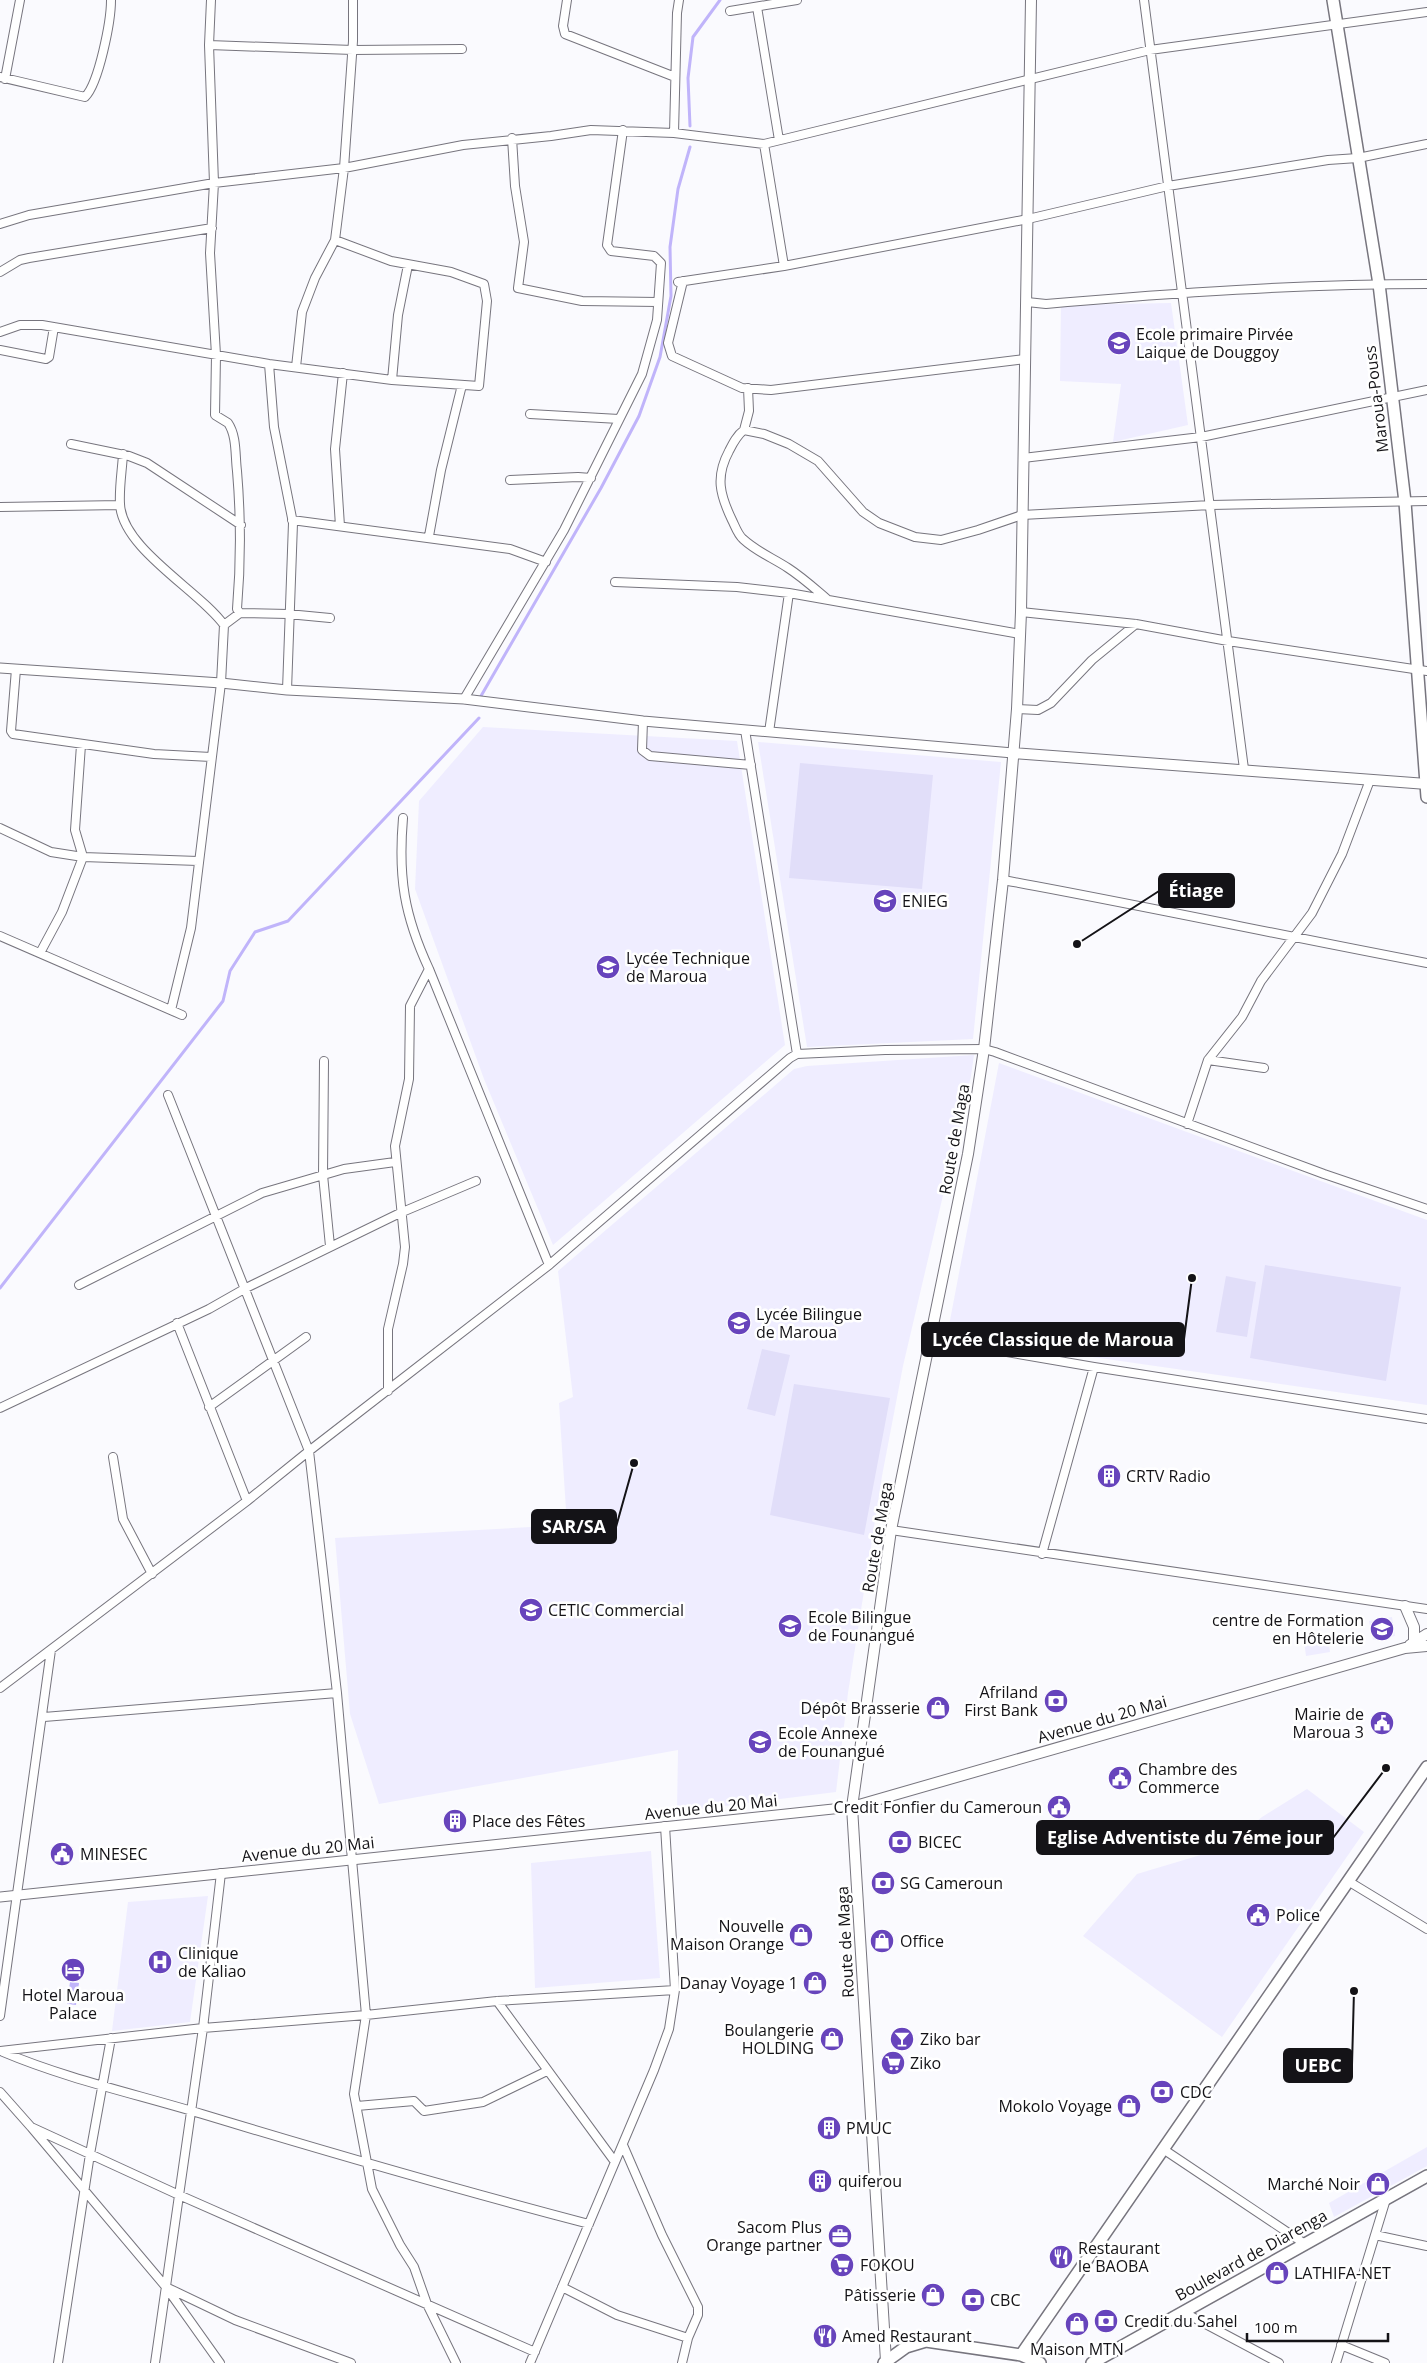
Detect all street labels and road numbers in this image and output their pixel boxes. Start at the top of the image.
street label: Maroua-Pouss [1359,344,1393,454]
street label: Route de Maga [933,1082,975,1196]
street label: Route de Maga [856,1480,898,1594]
street label: Avenue du 20 Mai [1035,1690,1169,1748]
street label: Avenue du 20 Mai [644,1789,778,1825]
street label: Avenue du 20 Mai [241,1831,375,1867]
street label: Route de Maga [831,1886,859,1998]
street label: Boulevard de Diarenga [1171,2204,1331,2306]

